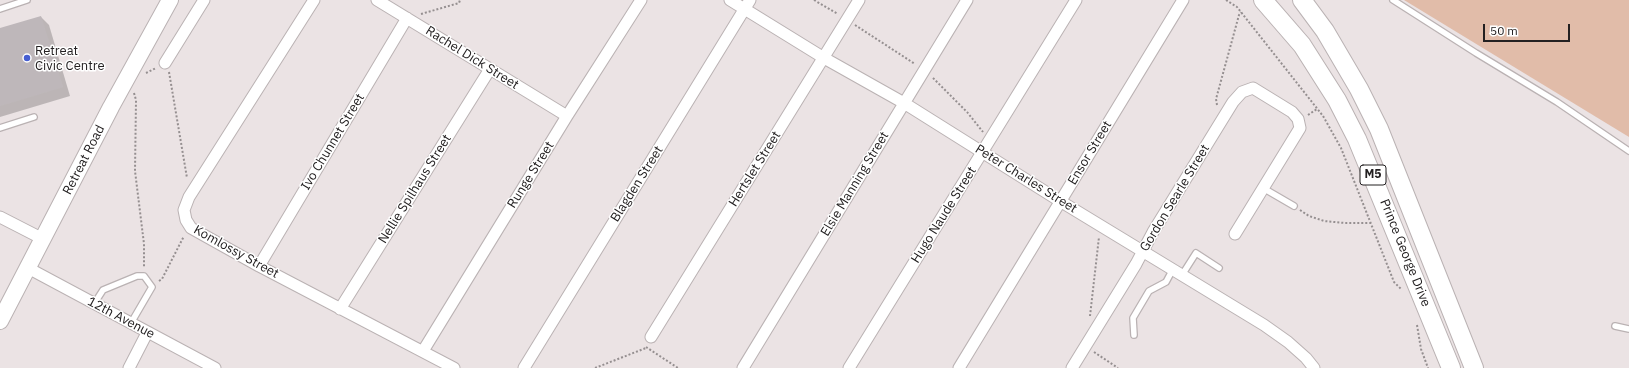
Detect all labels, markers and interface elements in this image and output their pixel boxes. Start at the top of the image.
scale bar [1485,16,1572,42]
street label: Rachel Dick Street [423,23,521,93]
text: 50 m [1490,23,1518,38]
place label: Retreat Civic Centre [35,43,105,74]
marker: Retreat Civic Centre [22,53,32,63]
street label: Ivo Chunnet Street [298,91,368,193]
street label: Ensor Street [1065,118,1115,188]
street label: Retreat Road [60,123,108,197]
street label: Hertslet Street [726,128,784,210]
street label: Elsie Manning Street [818,129,892,239]
street label: Nellie Spilhaus Street [375,132,455,246]
street label: Runge Street [504,139,558,211]
street label: Peter Charles Street [972,141,1080,217]
street label: Gordon Searle Street [1137,142,1213,254]
street label: Blagden Street [607,143,667,225]
street label: Hugo Naude Street [908,164,980,266]
road number: M5 [1360,165,1386,185]
street label: Prince George Drive [1376,197,1434,309]
street label: Komlossy Street [191,222,281,282]
street label: 12th Avenue [85,294,157,342]

